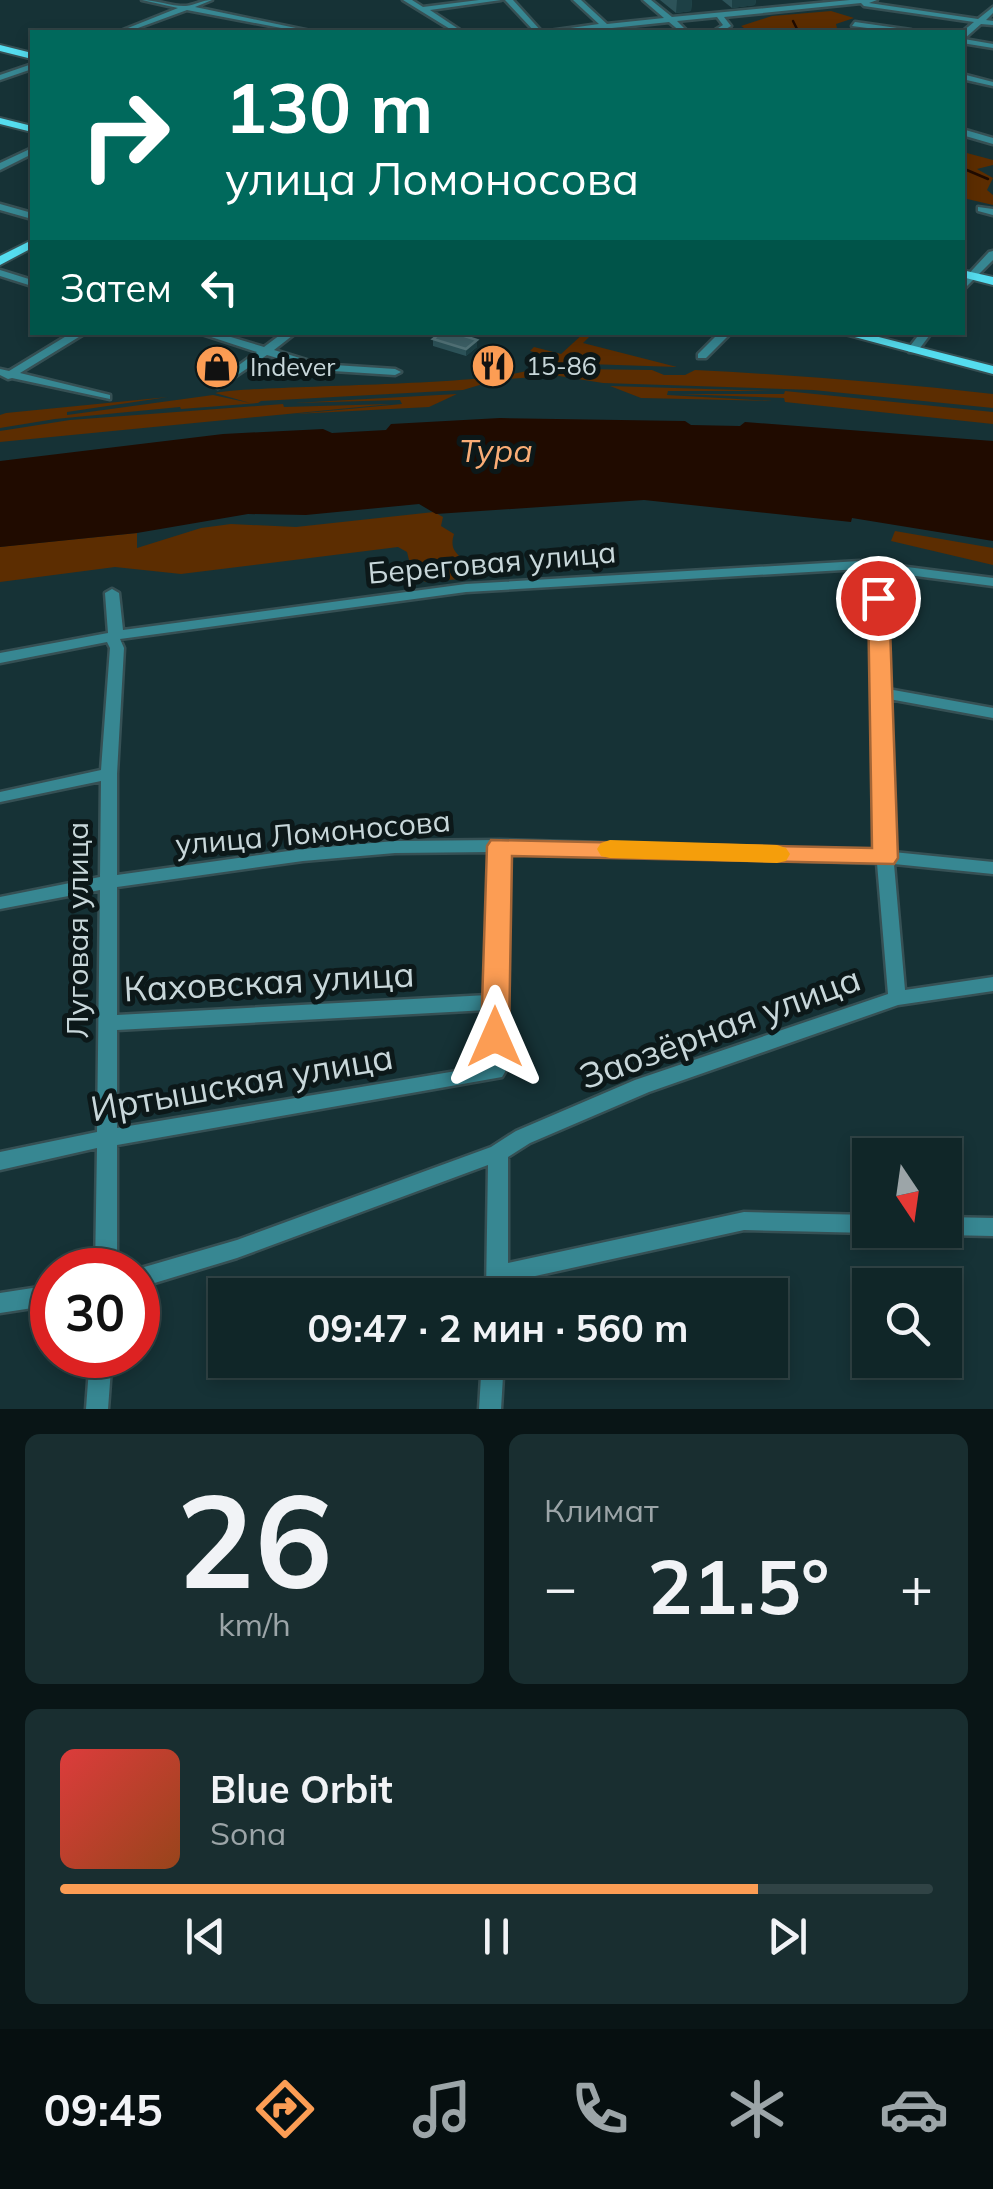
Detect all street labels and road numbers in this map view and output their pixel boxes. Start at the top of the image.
street label: Береговая улица [366,532,618,592]
street label: улица Ломоносова [174,801,452,863]
street label: Луговая улица [58,822,96,1038]
street label: Каховская улица [122,951,415,1011]
street label: Заозёрная улица [573,956,866,1098]
street label: Иртышская улица [87,1034,396,1130]

